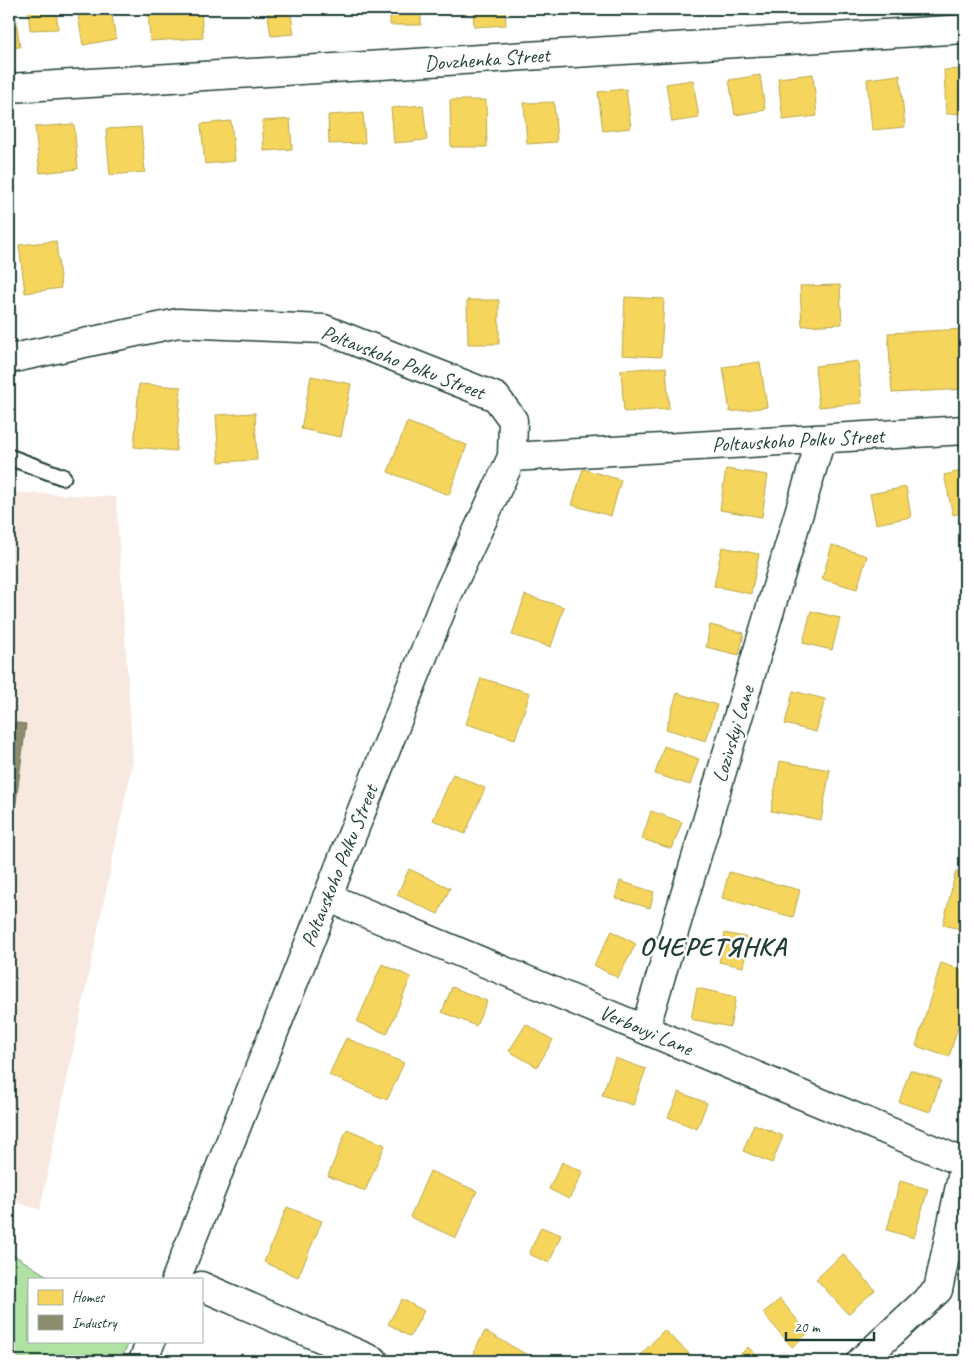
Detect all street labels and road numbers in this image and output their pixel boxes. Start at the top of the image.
street label: Dovzhenka Street [423,41,553,76]
street label: Poltavskoho Polku Street [318,319,490,406]
street label: Poltavskoho Polku Street [711,422,887,457]
street label: Lozivskyi Lane [706,682,760,785]
street label: Poltavskoho Polku Street [295,779,384,951]
street label: Verbovyi Lane [596,999,697,1062]

